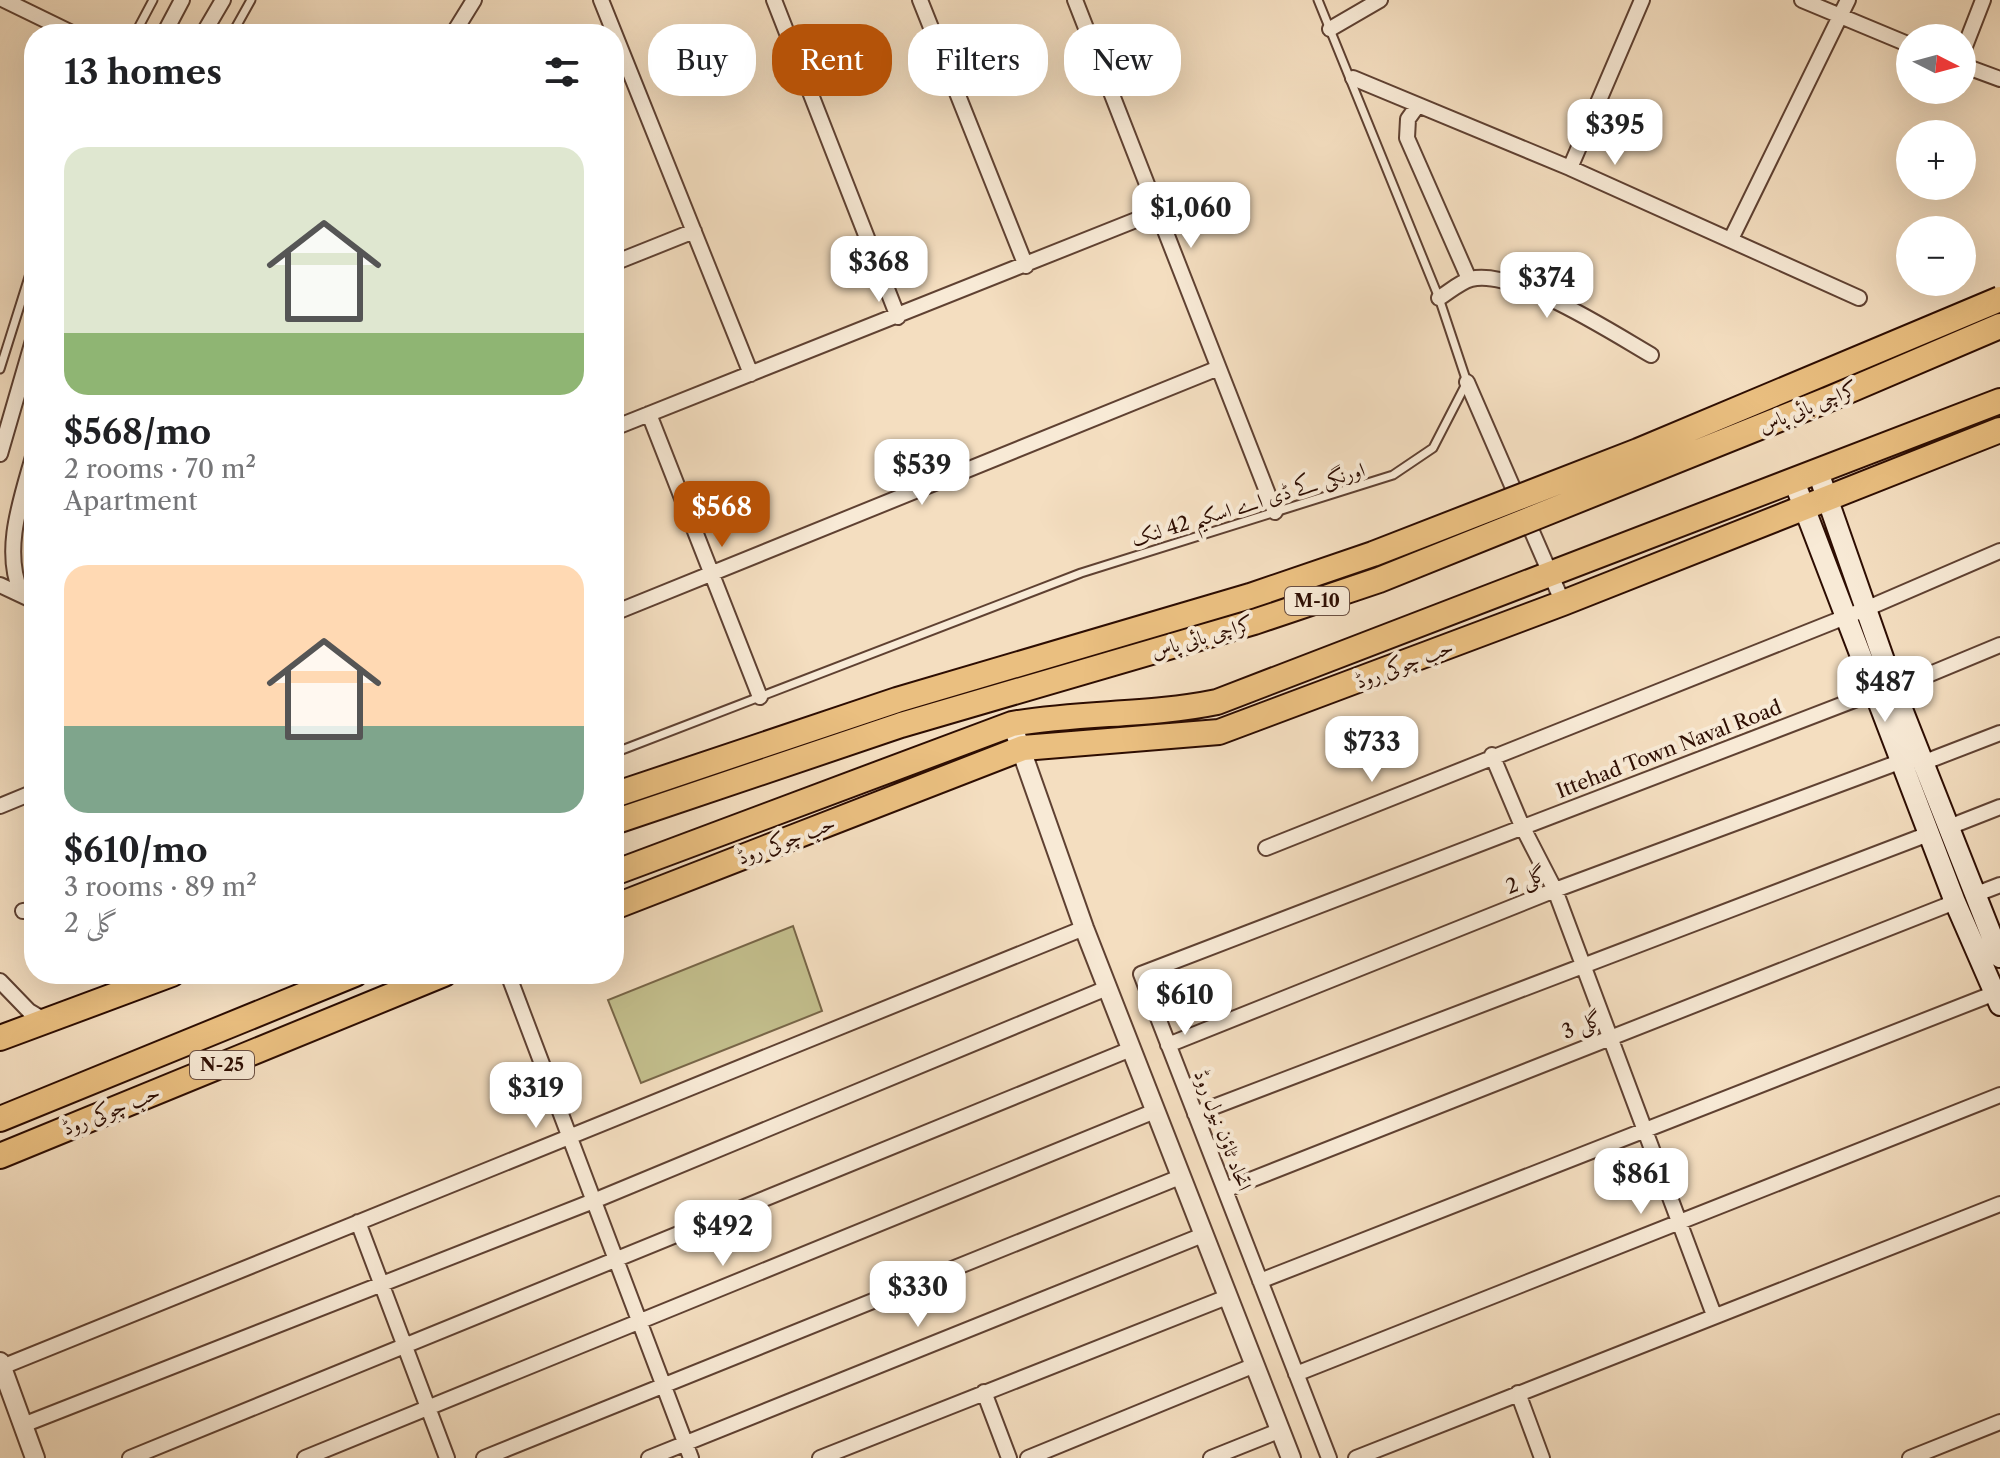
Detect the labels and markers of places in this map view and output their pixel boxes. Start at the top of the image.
pin: $395 [1568,99,1662,167]
pin: $1,060 [1126,182,1256,250]
pin: $368 [832,236,926,304]
pin: $374 [1500,252,1594,320]
pin: $539 [875,439,969,507]
pin: $568 [675,481,769,549]
pin: $487 [1838,656,1932,724]
pin: $733 [1325,716,1419,784]
pin: $610 [1138,969,1232,1037]
pin: $319 [489,1062,583,1130]
pin: $861 [1594,1148,1688,1216]
pin: $492 [676,1200,770,1268]
pin: $330 [871,1261,965,1329]

